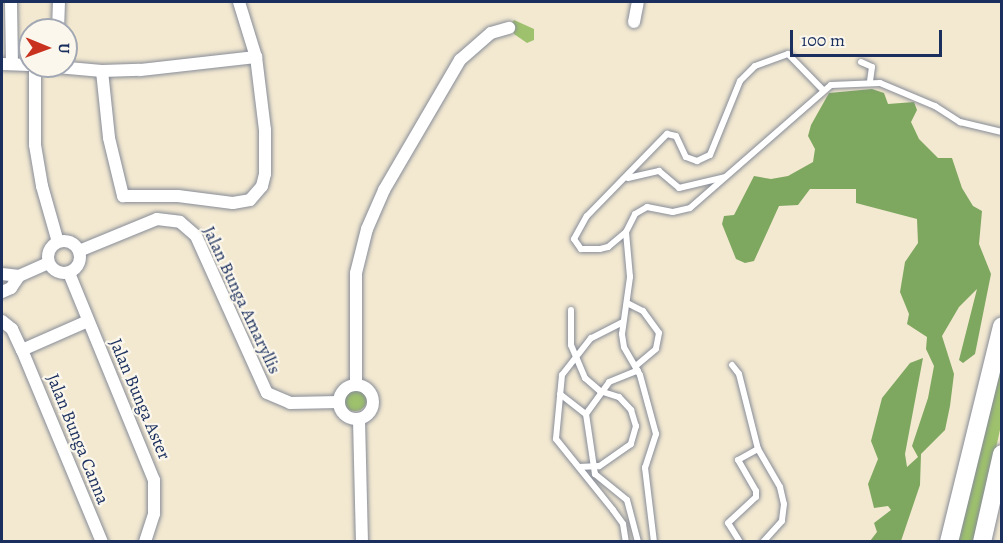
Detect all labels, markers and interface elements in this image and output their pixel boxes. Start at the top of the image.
north arrow [18,18,78,78]
scale bar [793,18,944,56]
text: 100 m [801,28,845,52]
text: U [53,43,75,54]
street label: Jalan Bunga Amaryllis [198,223,286,377]
street label: Jalan Bunga Aster [105,335,175,463]
street label: Jalan Bunga Canna [42,371,114,507]

